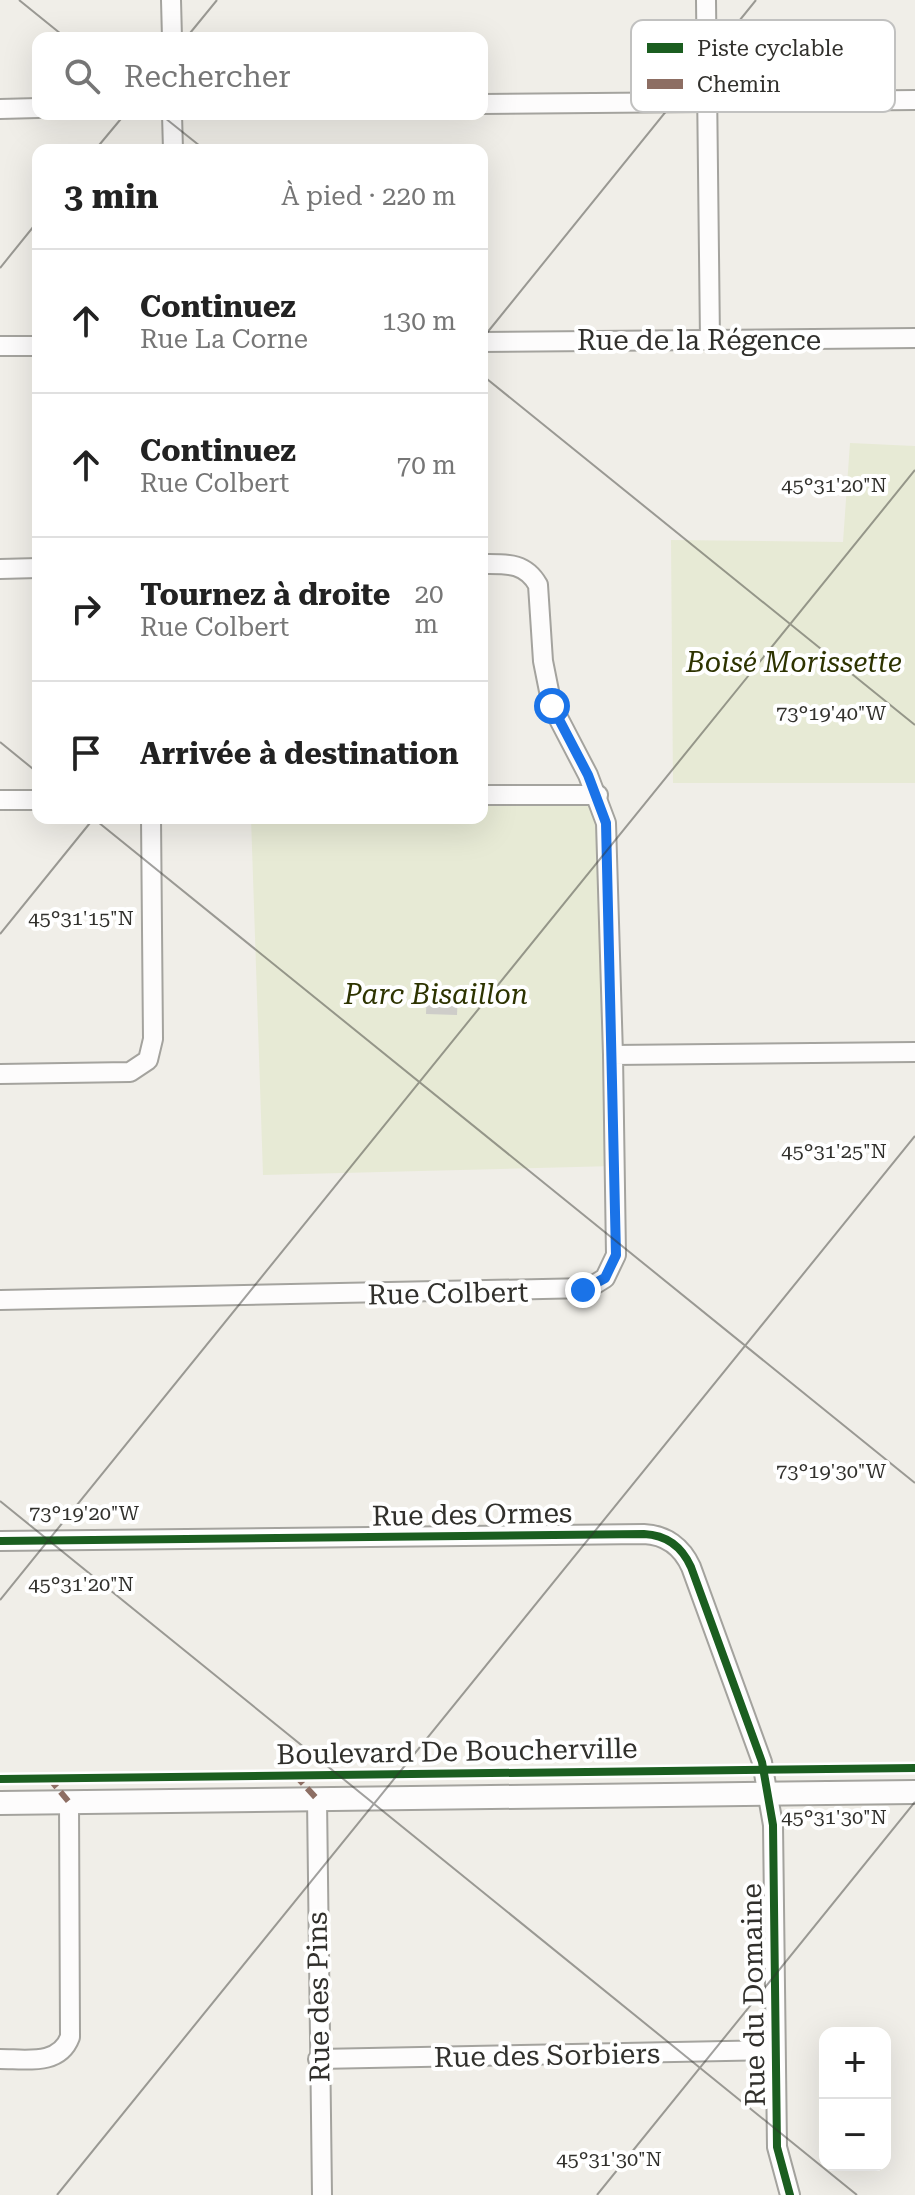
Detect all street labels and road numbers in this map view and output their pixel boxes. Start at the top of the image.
street label: Rue de la Régence [577,324,821,357]
street label: Rue Colbert [367,1276,529,1311]
street label: Rue des Ormes [371,1496,573,1533]
street label: Boulevard De Boucherville [276,1732,638,1771]
street label: Rue du Domaine [735,1883,772,2107]
street label: Rue des Pins [301,1911,336,2083]
street label: Rue des Sorbiers [434,2037,660,2074]

